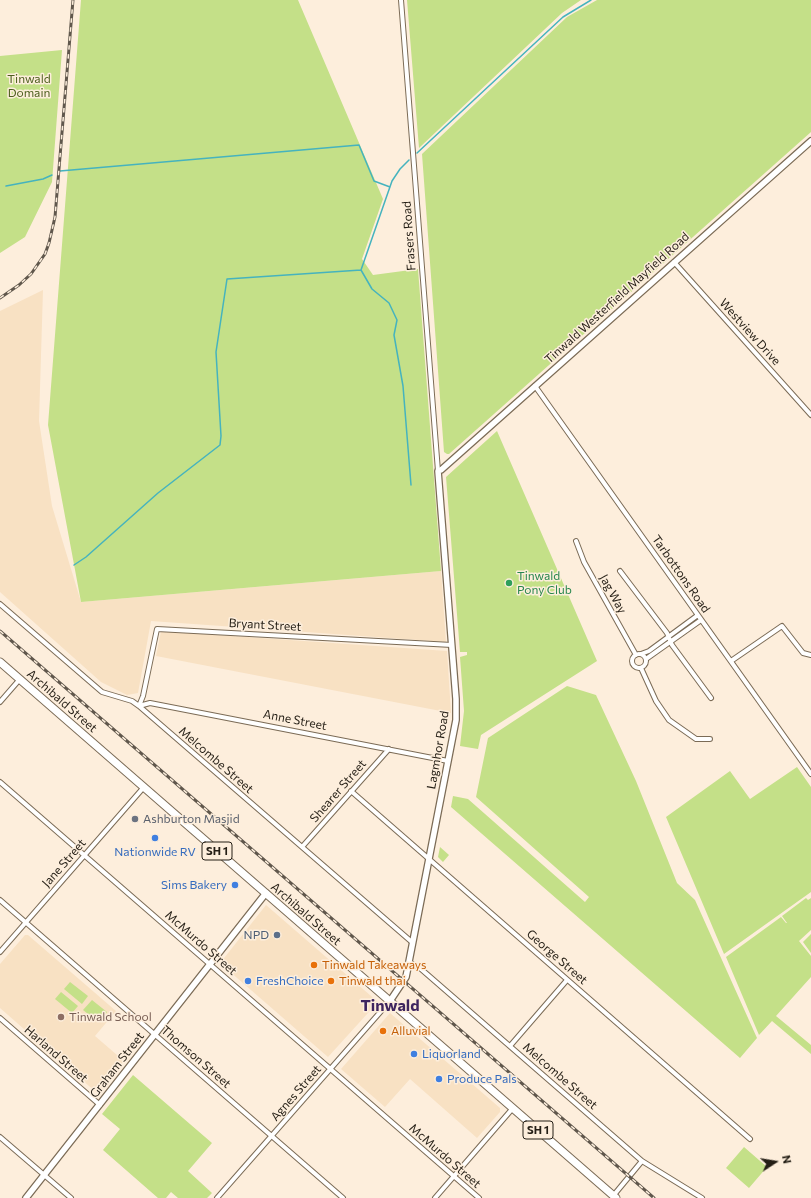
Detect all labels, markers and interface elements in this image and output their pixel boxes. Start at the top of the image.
park label: Tinwald Domain [7,72,51,100]
street label: Frasers Road [399,201,419,271]
street label: Tinwald Westerfield Mayfield Road [542,229,692,367]
street label: Westview Drive [716,296,784,368]
street label: Tarbottons Road [649,532,713,616]
place label: Tinwald Pony Club [517,569,572,597]
street label: Jag Way [596,572,630,616]
marker: Tinwald Pony Club [504,578,514,588]
street label: Bryant Street [228,616,302,634]
street label: Archibald Street [24,667,100,735]
street label: Anne Street [262,707,328,733]
street label: Lagmhor Road [424,710,452,790]
street label: Melcombe Street [176,724,256,796]
street label: Shearer Street [307,757,369,825]
place label: Ashburton Masjid [143,812,240,826]
marker: Ashburton Masjid [130,814,140,824]
marker: Nationwide RV [150,833,160,843]
street label: Jane Street [39,836,89,890]
road number: SH 1 [202,842,232,860]
place label: Nationwide RV [114,845,196,859]
place label: Sims Bakery [161,878,227,892]
marker: Sims Bakery [230,880,240,890]
street label: Archibald Street [268,880,344,948]
street label: McMurdo Street [162,908,240,978]
street label: George Street [524,927,590,987]
place label: NPD [244,928,269,942]
marker: NPD [272,930,282,940]
place label: Tinwald Takeaways [322,958,426,972]
marker: Tinwald Takeaways [309,960,319,970]
place label: FreshChoice [256,974,324,988]
place label: Tinwald thai [339,974,406,988]
marker: FreshChoice [243,976,253,986]
marker: Tinwald thai [326,976,336,986]
district label: Tinwald [360,996,420,1016]
place label: Tinwald School [69,1010,152,1024]
marker: Tinwald School [56,1012,66,1022]
street label: Harland Street [21,1023,91,1085]
street label: Thomson Street [158,1023,234,1091]
place label: Alluvial [391,1024,431,1038]
marker: Alluvial [378,1026,388,1036]
street label: Graham Street [87,1029,147,1101]
street label: Melcombe Street [520,1040,600,1112]
place label: Liquorland [422,1047,481,1061]
marker: Liquorland [409,1049,419,1059]
street label: Agnes Street [268,1062,324,1124]
place label: Produce Pals [447,1072,517,1086]
marker: Produce Pals [434,1074,444,1084]
street label: McMurdo Street [406,1121,484,1191]
road number: SH 1 [523,1121,553,1139]
north arrow [755,1142,795,1182]
text: N [780,1154,794,1165]

